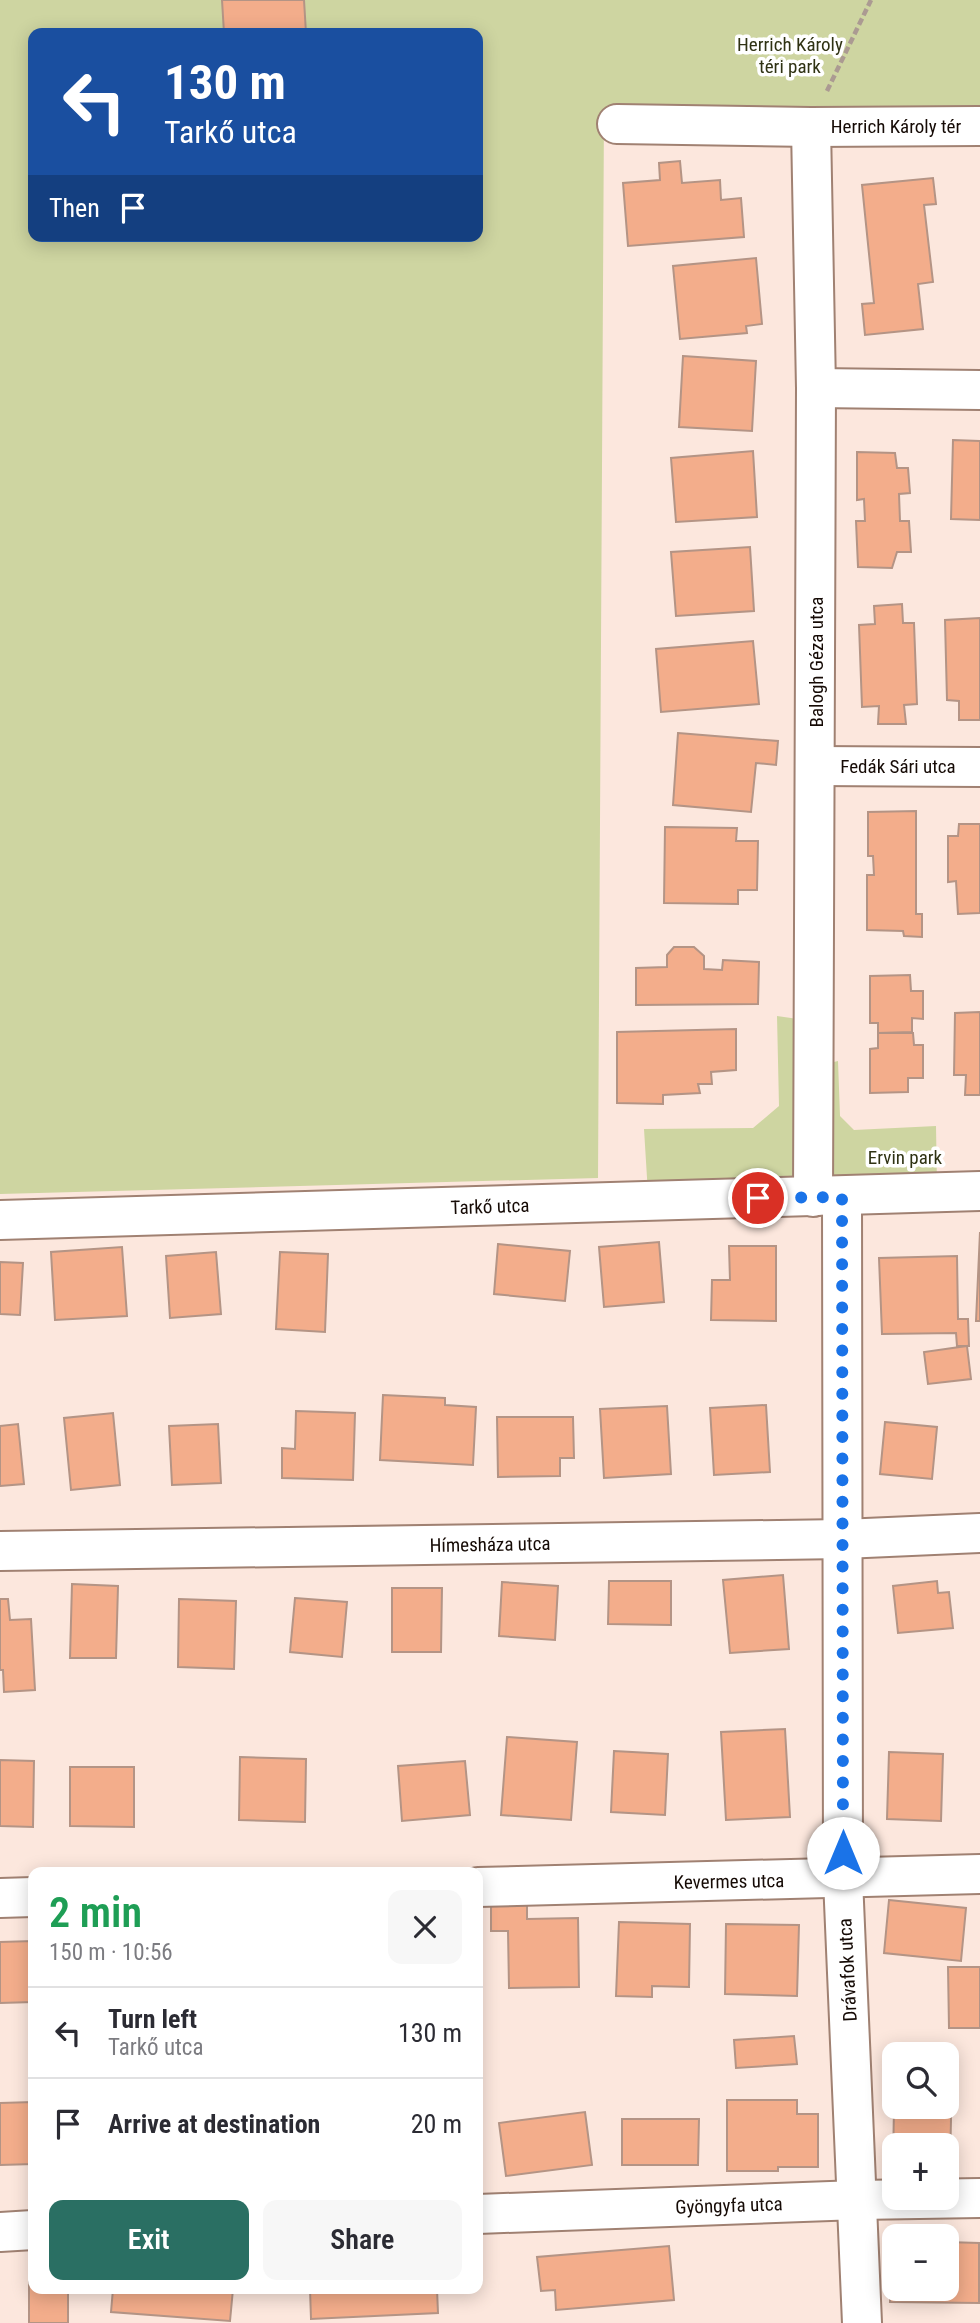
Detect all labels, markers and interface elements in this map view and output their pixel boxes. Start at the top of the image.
park label: Herrich Károly téri park [737,33,843,78]
text: 130 m [164,54,286,111]
icon: left [49,56,140,147]
text: Tarkő utca [164,113,297,151]
street label: Herrich Károly tér [831,115,961,138]
icon: arrive [114,189,152,227]
text: Then [49,193,100,223]
street label: Balogh Géza utca [805,597,828,727]
street label: Fedák Sári utca [840,755,956,778]
park label: Ervin park [868,1146,943,1169]
pin [728,1168,788,1228]
icon: arrive [739,1179,777,1217]
street label: Tarkő utca [450,1194,530,1219]
street label: Hímesháza utca [429,1532,551,1557]
position arrow [806,1816,880,1890]
street label: Kevermes utca [674,1869,784,1894]
text: 2 min [49,1888,142,1937]
button: close [388,1890,462,1964]
street label: Drávafok utca [833,1918,862,2022]
text: 150 m · 10:56 [49,1939,173,1966]
text: Turn left [108,2004,197,2034]
icon: left [49,2014,87,2052]
text: 130 m [398,2018,462,2048]
text: Tarkő utca [108,2034,203,2061]
map controls [882,2042,959,2301]
button: search [882,2042,959,2119]
icon: arrive [49,2105,87,2143]
text: Arrive at destination [108,2109,320,2139]
text: 20 m [411,2109,462,2139]
button: + [882,2133,959,2210]
street label: Gyöngyfa utca [675,2192,783,2219]
button: Exit [49,2200,249,2280]
button: Share [263,2200,462,2280]
button: − [882,2224,959,2301]

